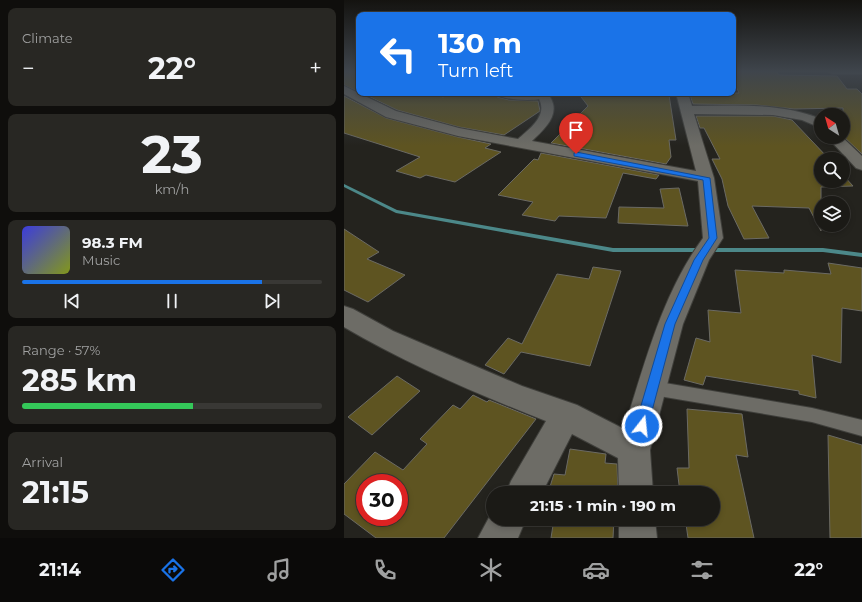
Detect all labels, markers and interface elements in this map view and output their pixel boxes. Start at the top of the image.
text: 130 m [438,26,522,60]
icon: left [372,28,424,80]
text: Climate [22,30,73,46]
text: 22° [148,50,196,87]
text: − [22,55,35,82]
text: + [309,55,322,82]
text: Turn left [438,60,513,82]
north arrow [814,108,850,144]
map controls [814,108,850,232]
pin [559,113,593,154]
icon: arrive [565,119,587,141]
text: 23 [141,123,203,186]
button: search [814,152,850,188]
text: km/h [155,181,189,197]
button: layers [814,196,850,232]
text: 98.3 FM [82,233,143,252]
text: Music [82,252,120,268]
icon: previous [61,290,83,312]
icon: pause [161,290,183,312]
icon: next [261,290,283,312]
text: Range · 57% [22,342,100,358]
text: 285 km [22,362,137,399]
position arrow [621,405,663,447]
text: Arrival [22,454,63,470]
text: 21:15 [22,474,89,511]
speed limit sign: 30 [356,474,408,526]
text: 21:15 · 1 min · 190 m [530,496,676,515]
icon: directions [159,556,187,584]
icon: music [265,556,293,584]
icon: phone [371,556,399,584]
icon: climate [477,556,505,584]
icon: car [582,556,610,584]
icon: filters [688,556,716,584]
text: 21:14 [39,559,81,581]
text: 22° [794,559,823,581]

